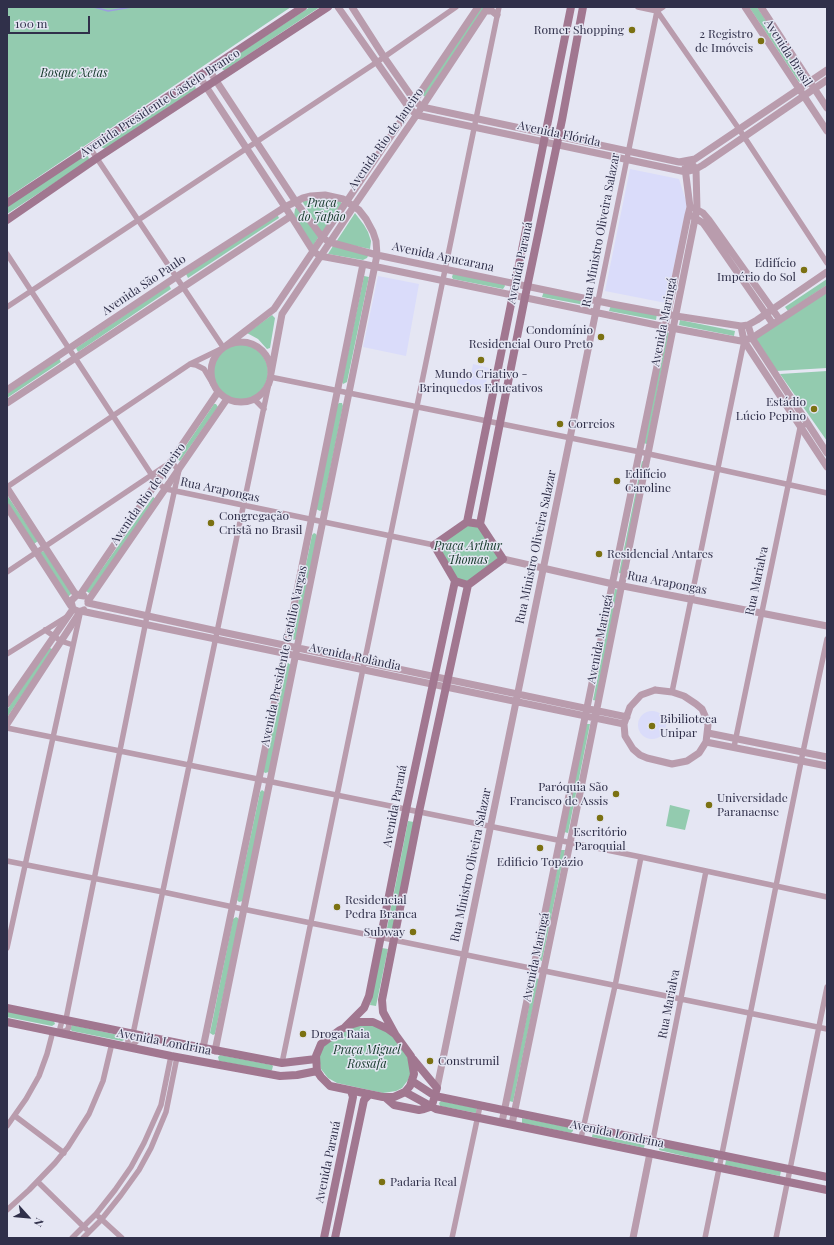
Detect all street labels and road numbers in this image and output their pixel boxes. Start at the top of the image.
street label: Avenida Brasil [761,17,815,89]
street label: Avenida Presidente Castelo Branco [77,46,243,160]
street label: Avenida Rio de Janeiro [345,85,427,193]
street label: Avenida Flórida [516,118,602,150]
street label: Rua Ministro Oliveira Salazar [579,152,623,308]
street label: Avenida Paraná [504,221,536,305]
street label: Avenida Apucarana [391,239,495,275]
street label: Avenida São Paulo [99,252,189,318]
street label: Avenida Maringá [648,276,680,368]
street label: Avenida Rio de Janeiro [107,440,189,548]
street label: Rua Ministro Oliveira Salazar [513,469,559,625]
street label: Rua Arapongas [179,475,261,505]
street label: Rua Marialva [743,545,771,617]
street label: Avenida Presidente Getúlio Vargas [258,564,310,748]
street label: Rua Arapongas [626,568,708,598]
street label: Avenida Maringá [584,593,616,685]
street label: Avenida Rolândia [308,640,402,674]
street label: Avenida Paraná [380,764,410,848]
street label: Rua Ministro Oliveira Salazar [448,787,494,943]
street label: Avenida Maringá [520,911,552,1003]
street label: Rua Marialva [655,968,683,1040]
street label: Avenida Londrina [116,1026,212,1058]
street label: Avenida Londrina [569,1117,665,1151]
street label: Avenida Paraná [312,1120,344,1204]

